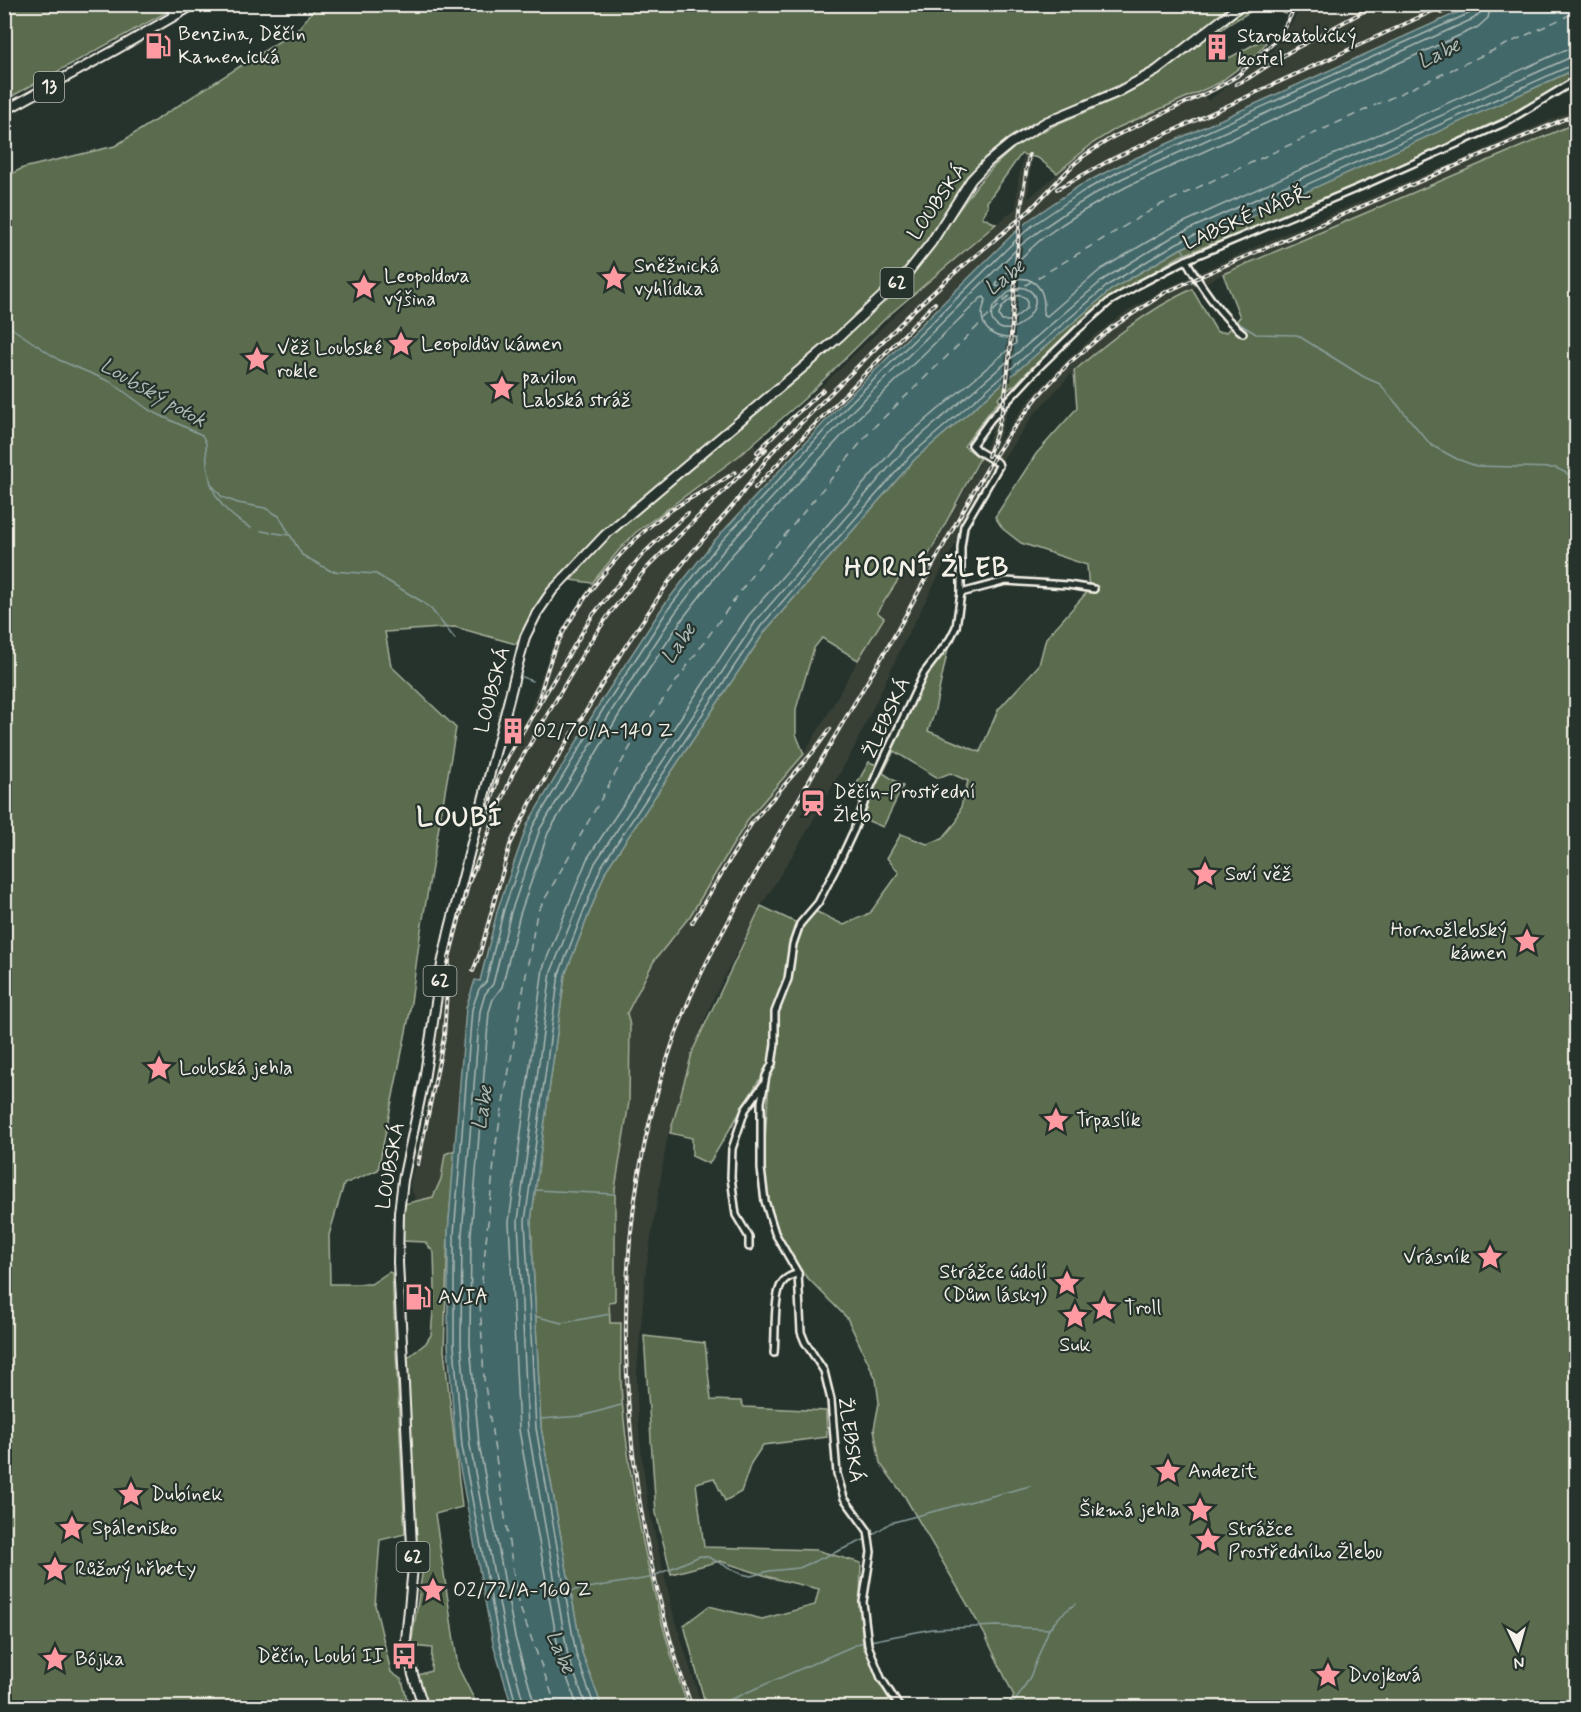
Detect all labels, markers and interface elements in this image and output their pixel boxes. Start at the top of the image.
place label: Benzina, Děčín Kamenická [178,21,306,71]
place label: Starokatolický kostel [1237,23,1356,73]
fuel station icon: Benzina, Děčín Kamenická [143,31,173,61]
water label: Labe [1413,31,1466,76]
building icon: Starokatolický kostel [1202,32,1232,62]
road number: 13 [34,72,64,102]
street label: LOUBSKÁ [902,158,974,246]
street label: LABSKÉ NÁBŘ. [1179,179,1315,257]
place label: Sněžnická vyhlídka [634,253,719,303]
water label: Labe [979,253,1032,302]
place label: Leopoldova výšina [384,263,470,313]
place icon: Sněžnická vyhlídka [599,263,629,293]
road number: 62 [880,268,914,298]
place icon: Leopoldova výšina [349,272,379,302]
place icon: Leopoldův kámen [386,329,416,359]
place label: Leopoldův kámen [421,331,562,358]
place label: Věž Loubské rokle [277,335,382,385]
place icon: Věž Loubské rokle [242,344,272,374]
water label: Loubský potok [95,351,211,435]
place label: pavilon Labská stráž [522,364,631,414]
place icon: pavilon Labská stráž [487,373,517,403]
district label: HORNÍ ŽLEB [844,550,1010,586]
water label: Labe [655,617,704,670]
street label: LOUBSKÁ [469,644,517,736]
street label: ŽLEBSKÁ [857,673,917,763]
building icon: O2/70/A-140 Z [498,716,528,746]
place label: O2/70/A-140 Z [533,718,673,745]
place label: Děčín-Prostřední Žleb [833,779,976,829]
station icon: Děčín-Prostřední Žleb [798,788,828,818]
district label: LOUBÍ [417,800,503,836]
place icon: Soví věž [1190,859,1220,889]
place label: Soví věž [1225,861,1292,888]
place label: Hornožlebský kámen [1391,917,1507,967]
place icon: Hornožlebský kámen [1512,926,1542,956]
road number: 62 [424,966,456,996]
place icon: Loubská jehla [144,1053,174,1083]
place label: Loubská jehla [179,1055,293,1082]
water label: Labe [465,1082,501,1132]
place icon: Trpaslík [1041,1105,1071,1135]
place label: Trpaslík [1076,1107,1141,1134]
street label: LOUBSKÁ [370,1120,412,1212]
place icon: Vrásník [1475,1242,1505,1272]
place label: Vrásník [1403,1244,1470,1271]
place label: Strážce údolí (Dům lásky) [939,1259,1047,1309]
place icon: Strážce údolí (Dům lásky) [1052,1268,1082,1298]
fuel station icon: AVIA [403,1282,433,1312]
place label: AVIA [438,1284,488,1311]
place icon: Troll [1089,1293,1119,1323]
place label: Troll [1124,1295,1162,1322]
place icon: Suk [1060,1301,1090,1331]
place label: Suk [1059,1332,1091,1359]
street label: ŽLEBSKÁ [831,1396,869,1484]
place icon: Andezit [1153,1456,1183,1486]
place label: Andezit [1188,1458,1257,1485]
place icon: Dubínek [116,1479,146,1509]
place label: Dubínek [151,1481,223,1508]
place icon: Šikmá jehla [1185,1495,1215,1525]
place label: Šikmá jehla [1080,1497,1180,1524]
place icon: Spálenisko [57,1513,87,1543]
place label: Spálenisko [92,1515,177,1542]
place label: Strážce Prostředního Žlebu [1228,1516,1382,1566]
place icon: Strážce Prostředního Žlebu [1193,1525,1223,1555]
road number: 62 [396,1542,430,1572]
place icon: Růžový hřbety [40,1554,70,1584]
place label: Růžový hřbety [75,1556,196,1583]
place icon: O2/72/A-160 Z [418,1575,448,1605]
place label: O2/72/A-160 Z [453,1577,591,1604]
north arrow [1488,1619,1548,1679]
water label: Labe [539,1626,582,1679]
bus stop icon: Děčín, Loubí II [389,1641,419,1671]
place label: Děčín, Loubí II [257,1643,384,1670]
place icon: Bójka [40,1644,70,1674]
place label: Bójka [75,1646,125,1673]
text: N [1513,1652,1525,1673]
place icon: Dvojková [1313,1660,1343,1690]
place label: Dvojková [1348,1662,1421,1689]

